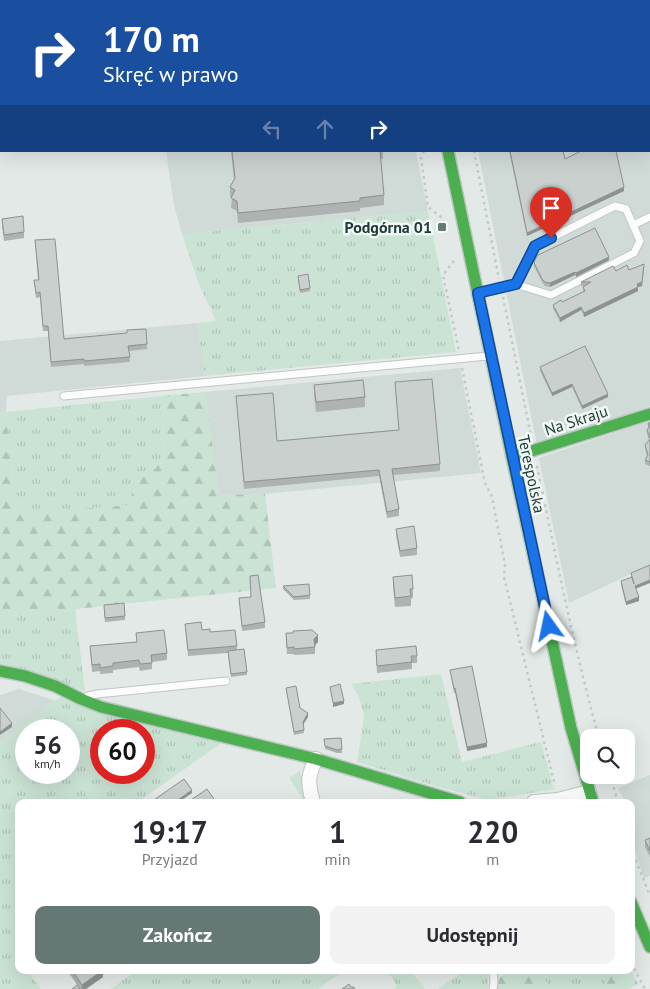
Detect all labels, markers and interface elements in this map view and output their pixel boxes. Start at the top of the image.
text: 170 m [103,16,200,62]
icon: right [20,20,85,85]
text: Skręć w prawo [103,60,238,88]
icon: left [258,115,286,143]
icon: ahead [311,115,339,143]
icon: right [364,115,392,143]
pin [530,187,572,238]
icon: arrive [537,194,565,222]
place label: Podgórna 01 [345,217,432,237]
marker: Podgórna 01 [436,221,448,233]
street label: Na Skraju [542,400,610,440]
street label: Terespolska [514,433,550,515]
position arrow [522,599,574,651]
speed limit sign: 60 [90,719,155,784]
text: 56 [33,729,62,761]
map controls [580,729,635,784]
button: search [580,729,635,784]
text: km/h [34,756,61,771]
text: 19:17 [132,812,208,851]
text: 1 [329,812,346,851]
text: 220 [467,812,518,851]
text: Przyjazd [142,849,198,869]
text: min [325,849,351,869]
text: m [486,849,499,869]
button: Zakończ [35,906,320,964]
button: Udostępnij [330,906,615,964]

